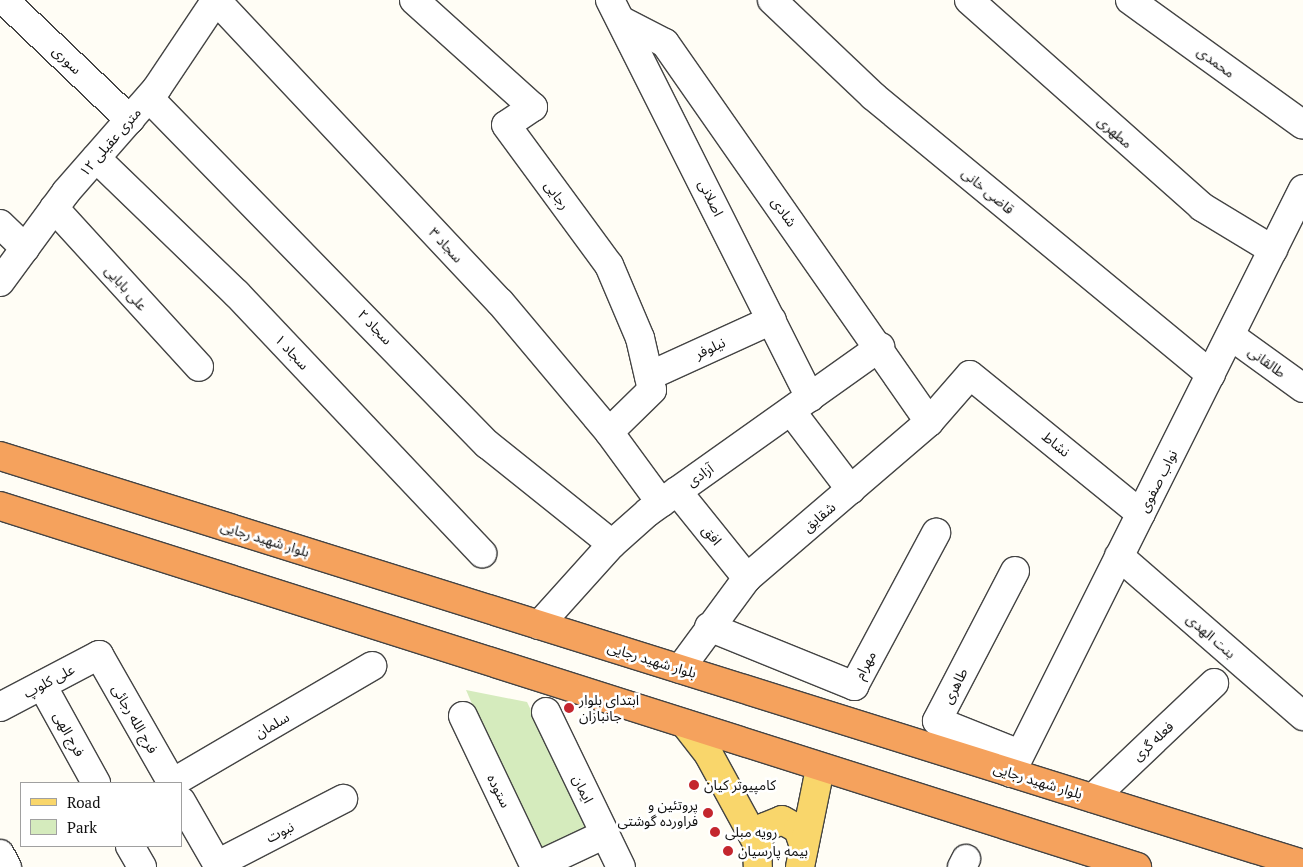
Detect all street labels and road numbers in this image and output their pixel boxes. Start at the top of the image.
street label: سوری [49,42,85,78]
street label: محمدی [1194,43,1238,81]
street label: ۱۲ متری عقیلی [76,104,144,180]
street label: مطهری [1094,112,1136,152]
street label: قاضی خانی [958,164,1018,218]
street label: رجایی [541,177,573,213]
street label: اصلانی [695,177,727,219]
street label: شادی [768,194,800,230]
street label: سجاد ۳ [426,224,466,266]
street label: علی بابایی [101,262,151,314]
street label: سجاد ۲ [354,306,396,348]
street label: سجاد ۱ [272,331,312,373]
street label: نیلوفر [692,334,728,362]
street label: طالقانی [1245,343,1289,381]
street label: نشاط [1039,428,1073,460]
street label: نواب صفوی [1135,447,1181,515]
street label: آزادی [683,460,717,490]
street label: شقایق [799,499,839,535]
street label: بلوار شهید رجایی [219,518,311,560]
street label: افق [699,522,725,548]
street label: بنت الهدی [1183,610,1239,662]
street label: بلوار شهید رجایی [606,639,698,681]
street label: مهرام [851,648,879,682]
street label: علی کلوپ [21,661,77,701]
street label: طاهری [939,665,971,707]
street label: فرج الله رجائی [109,682,161,756]
street label: سلمان [252,708,292,742]
street label: فرج الهی [50,709,88,759]
street label: فعله گری [1129,718,1177,764]
street label: بلوار شهید رجایی [992,760,1084,802]
street label: ستوده [484,772,514,810]
street label: ایمان [569,772,597,806]
street label: نبوت [263,818,297,846]

